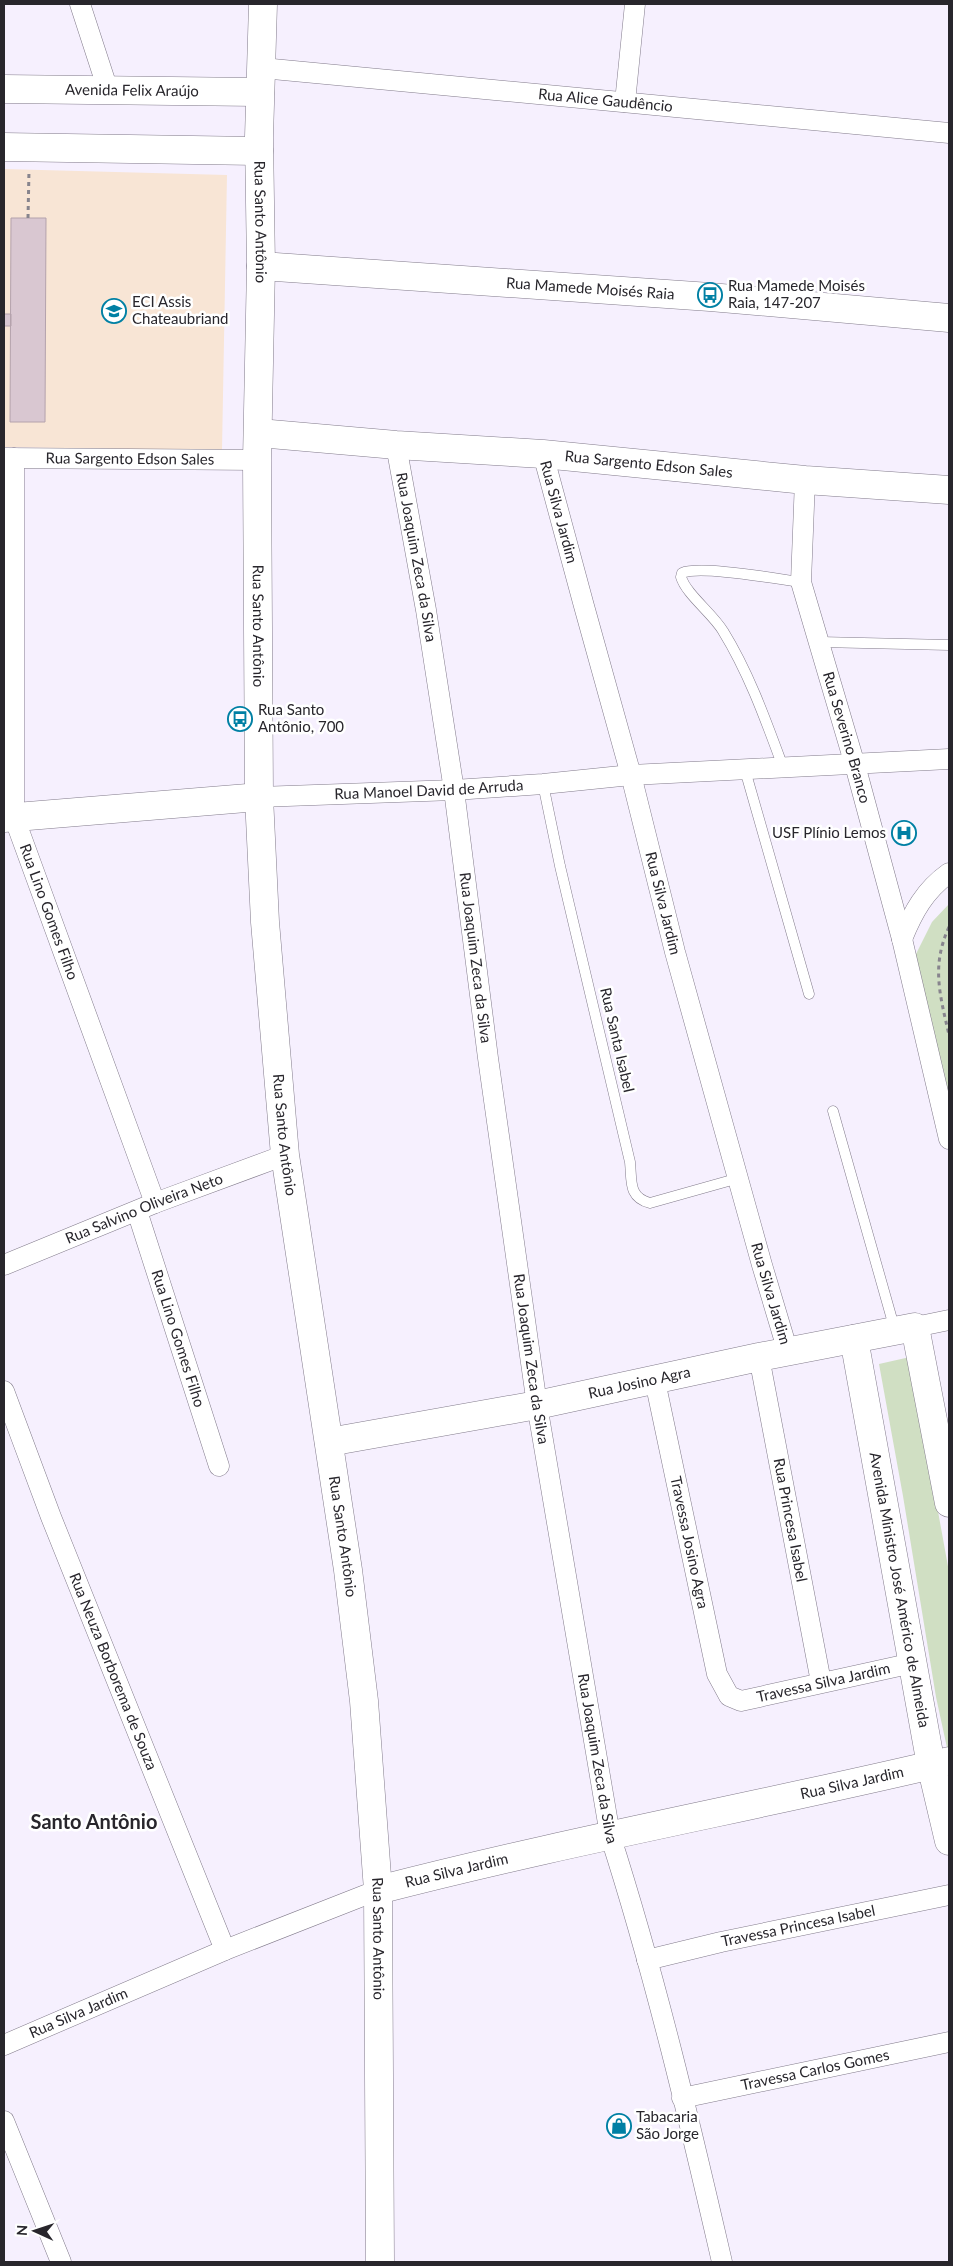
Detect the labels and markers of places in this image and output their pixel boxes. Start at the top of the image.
place label: Rua Mamede Moisés Raia, 147-207 [728,276,865,311]
bus stop icon: Rua Mamede Moisés Raia, 147-207 [697,282,723,308]
place label: ECI Assis Chateaubriand [132,292,229,327]
school or university icon: ECI Assis Chateaubriand [101,298,127,324]
place label: Rua Santo Antônio, 700 [258,700,344,735]
bus stop icon: Rua Santo Antônio, 700 [227,706,253,732]
hospital icon: USF Plínio Lemos [891,820,917,846]
place label: USF Plínio Lemos [772,823,886,841]
place label: Tabacaria São Jorge [636,2107,699,2142]
shop icon: Tabacaria São Jorge [606,2113,632,2139]

